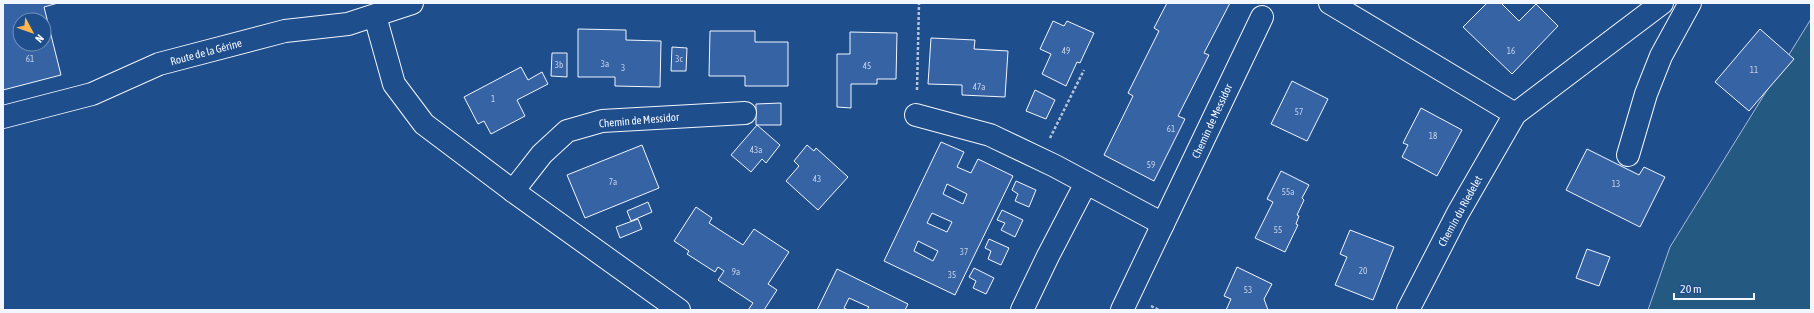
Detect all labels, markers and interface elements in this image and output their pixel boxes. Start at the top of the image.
north arrow [12,12,52,52]
text: N [33,32,46,45]
street label: Route de la Gérine [169,37,243,67]
house number: 49 [1062,46,1070,56]
house number: 16 [1507,46,1515,56]
house number: 61 [26,54,34,64]
house number: 3c [675,54,683,64]
house number: 3a [601,59,609,69]
house number: 3b [555,60,563,70]
house number: 45 [863,61,871,71]
house number: 3 [621,63,625,73]
house number: 11 [1750,65,1758,75]
street label: Chemin de Messidor [1190,81,1235,160]
house number: 47a [973,82,985,92]
house number: 1 [491,94,495,104]
house number: 57 [1295,107,1303,117]
street label: Chemin de Messidor [598,110,680,129]
house number: 61 [1167,124,1175,134]
house number: 18 [1429,131,1437,141]
house number: 43a [750,145,762,155]
house number: 59 [1147,160,1155,170]
house number: 43 [813,174,821,184]
street label: Chemin du Riedelet [1436,174,1484,248]
house number: 7a [609,177,617,187]
house number: 13 [1612,179,1620,189]
house number: 55a [1282,187,1294,197]
house number: 55 [1274,225,1282,235]
house number: 37 [960,247,968,257]
house number: 20 [1359,266,1367,276]
house number: 9a [732,267,740,277]
house number: 35 [948,270,956,280]
scale bar [1674,275,1754,301]
text: 20 m [1680,282,1702,296]
house number: 53 [1244,285,1252,295]

